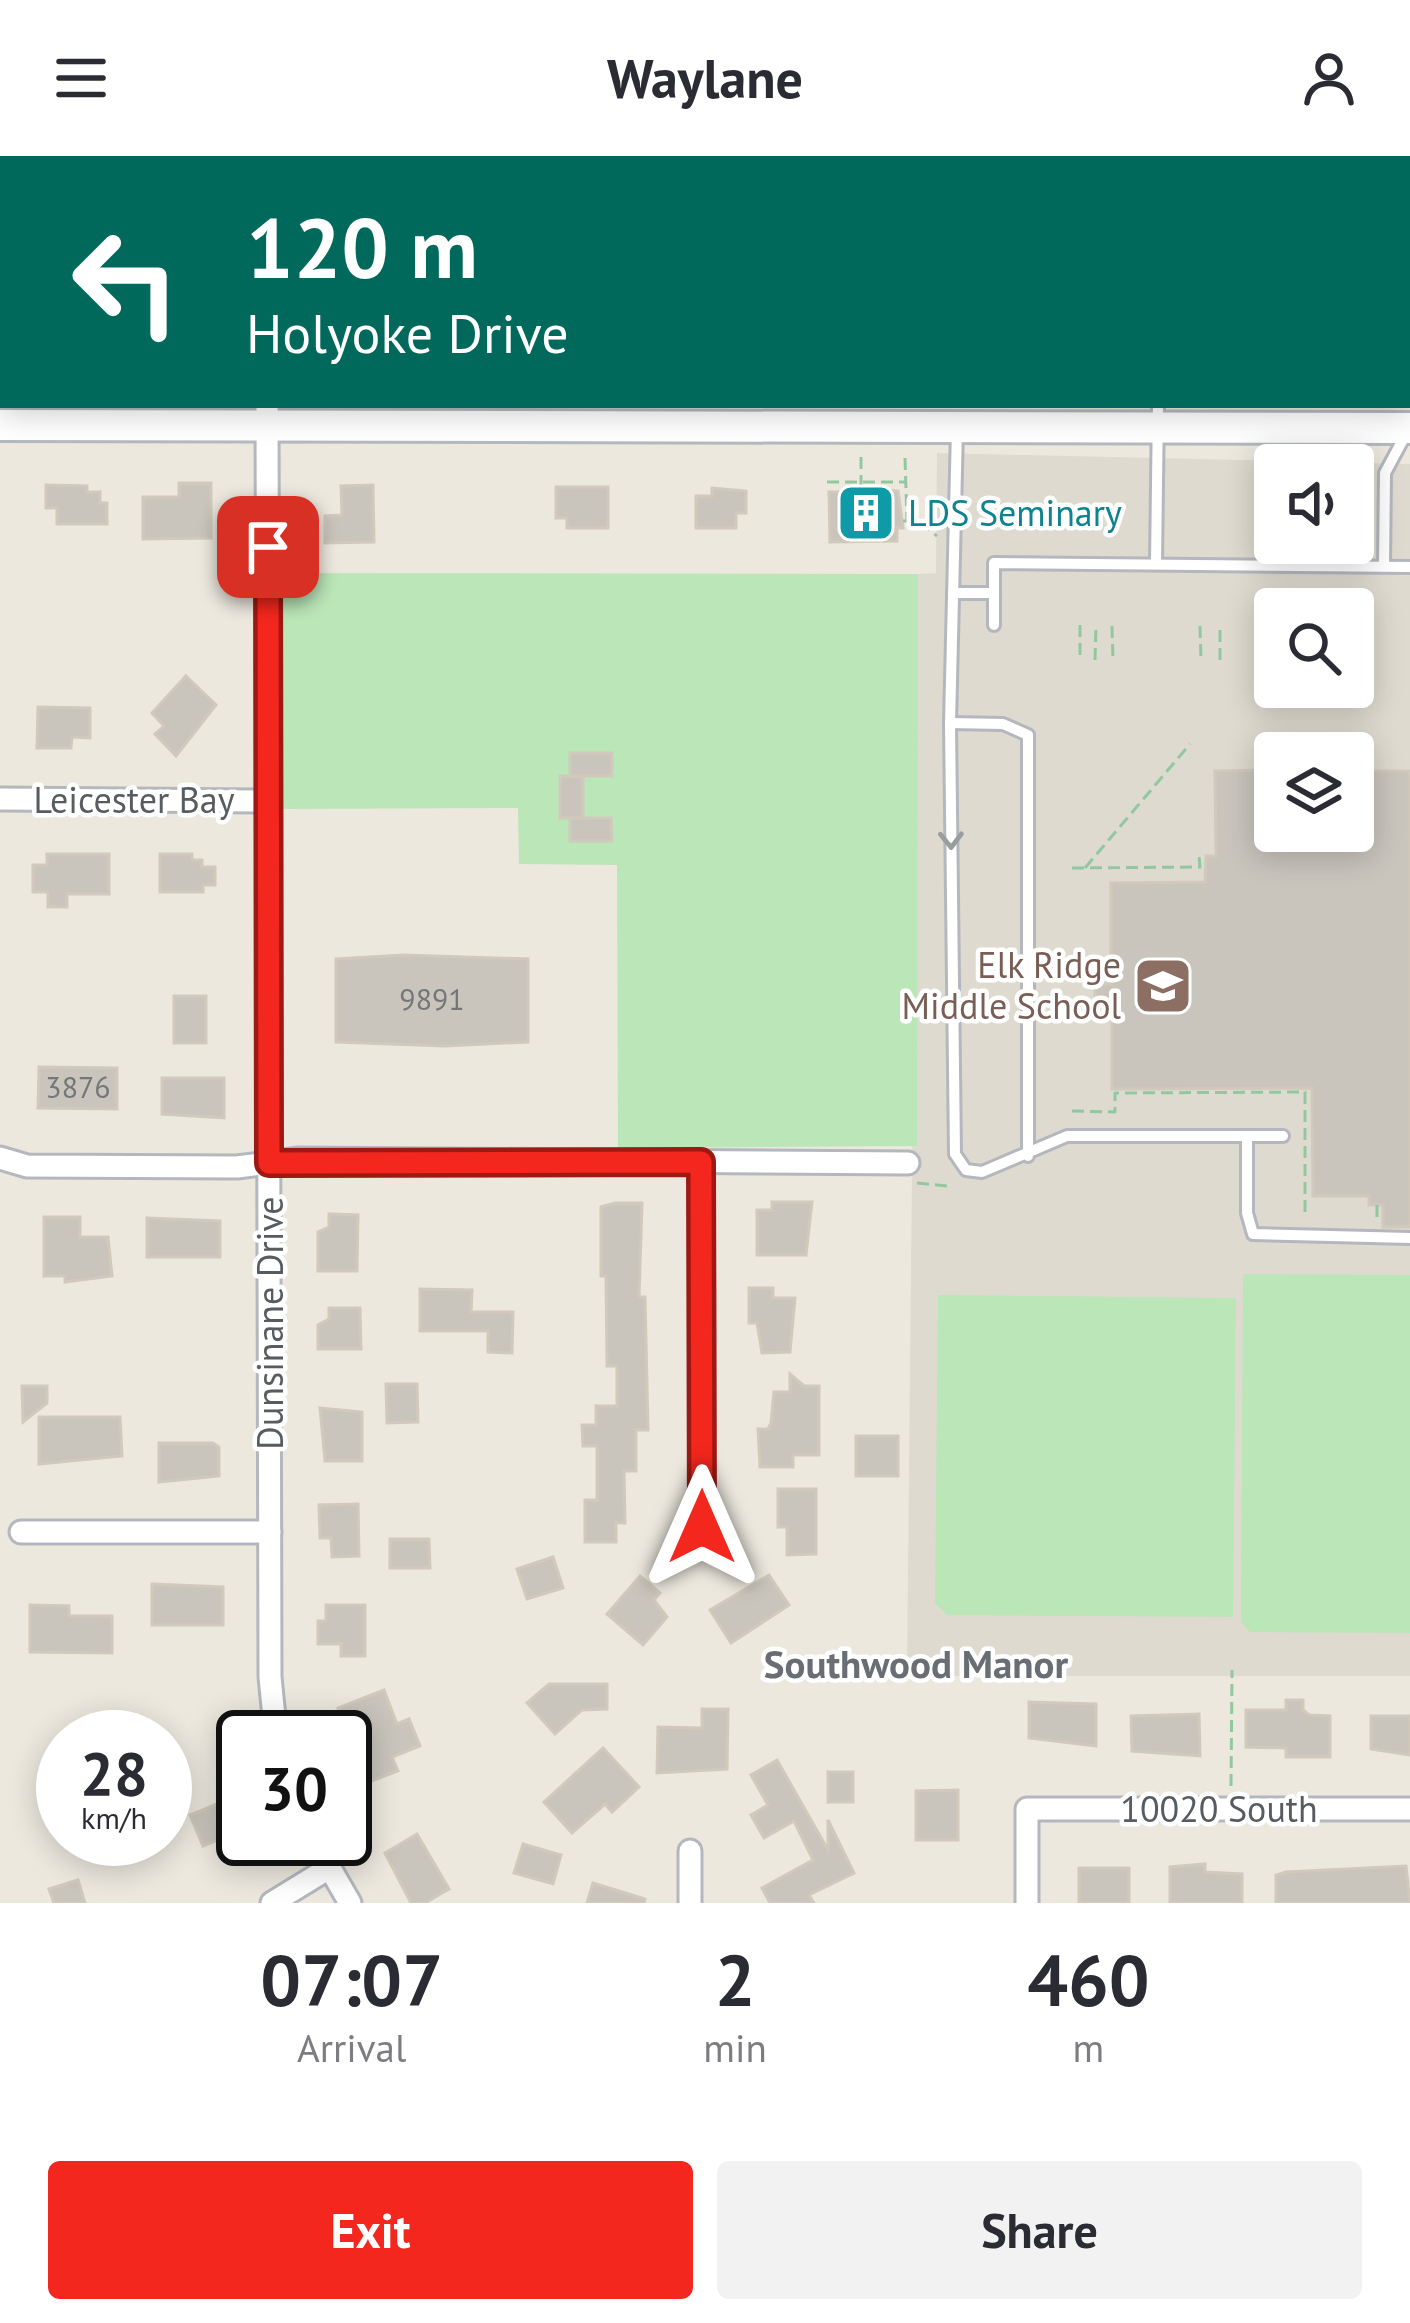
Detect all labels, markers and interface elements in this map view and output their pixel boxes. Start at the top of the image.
text: Waylane [607,43,803,113]
icon: menu [48,45,114,111]
icon: person [1296,45,1362,111]
text: 120 m [246,192,478,301]
icon: left [48,204,204,360]
text: Holyoke Drive [246,298,569,368]
map controls [1254,444,1374,852]
button: sound [1254,444,1374,564]
building icon: LDS Seminary [835,482,897,544]
place label: LDS Seminary [908,489,1122,536]
pin [217,496,319,598]
icon: arrive [235,514,301,580]
button: search [1254,588,1374,708]
button: layers [1254,732,1374,852]
street label: Leicester Bay [34,776,235,823]
one-way arrow [938,831,964,850]
place label: Elk Ridge Middle School [902,941,1121,1029]
school or university icon: Elk Ridge Middle School [1132,955,1194,1017]
house number: 9891 [399,979,465,1018]
house number: 3876 [45,1067,111,1106]
street label: Dunsinane Drive [246,1196,293,1450]
position arrow [639,1464,765,1590]
district label: Southwood Manor [764,1638,1069,1689]
speed limit sign: 30 [216,1710,372,1866]
text: 28 [80,1734,148,1812]
street label: 10020 South [1120,1785,1318,1832]
text: km/h [81,1798,147,1837]
text: 07:07 [260,1933,443,2026]
text: 2 [715,1933,756,2026]
text: 460 [1027,1933,1150,2026]
text: Arrival [297,2022,406,2073]
text: min [703,2022,767,2073]
text: m [1073,2022,1104,2073]
button: Exit [48,2161,693,2299]
button: Share [717,2161,1362,2299]

